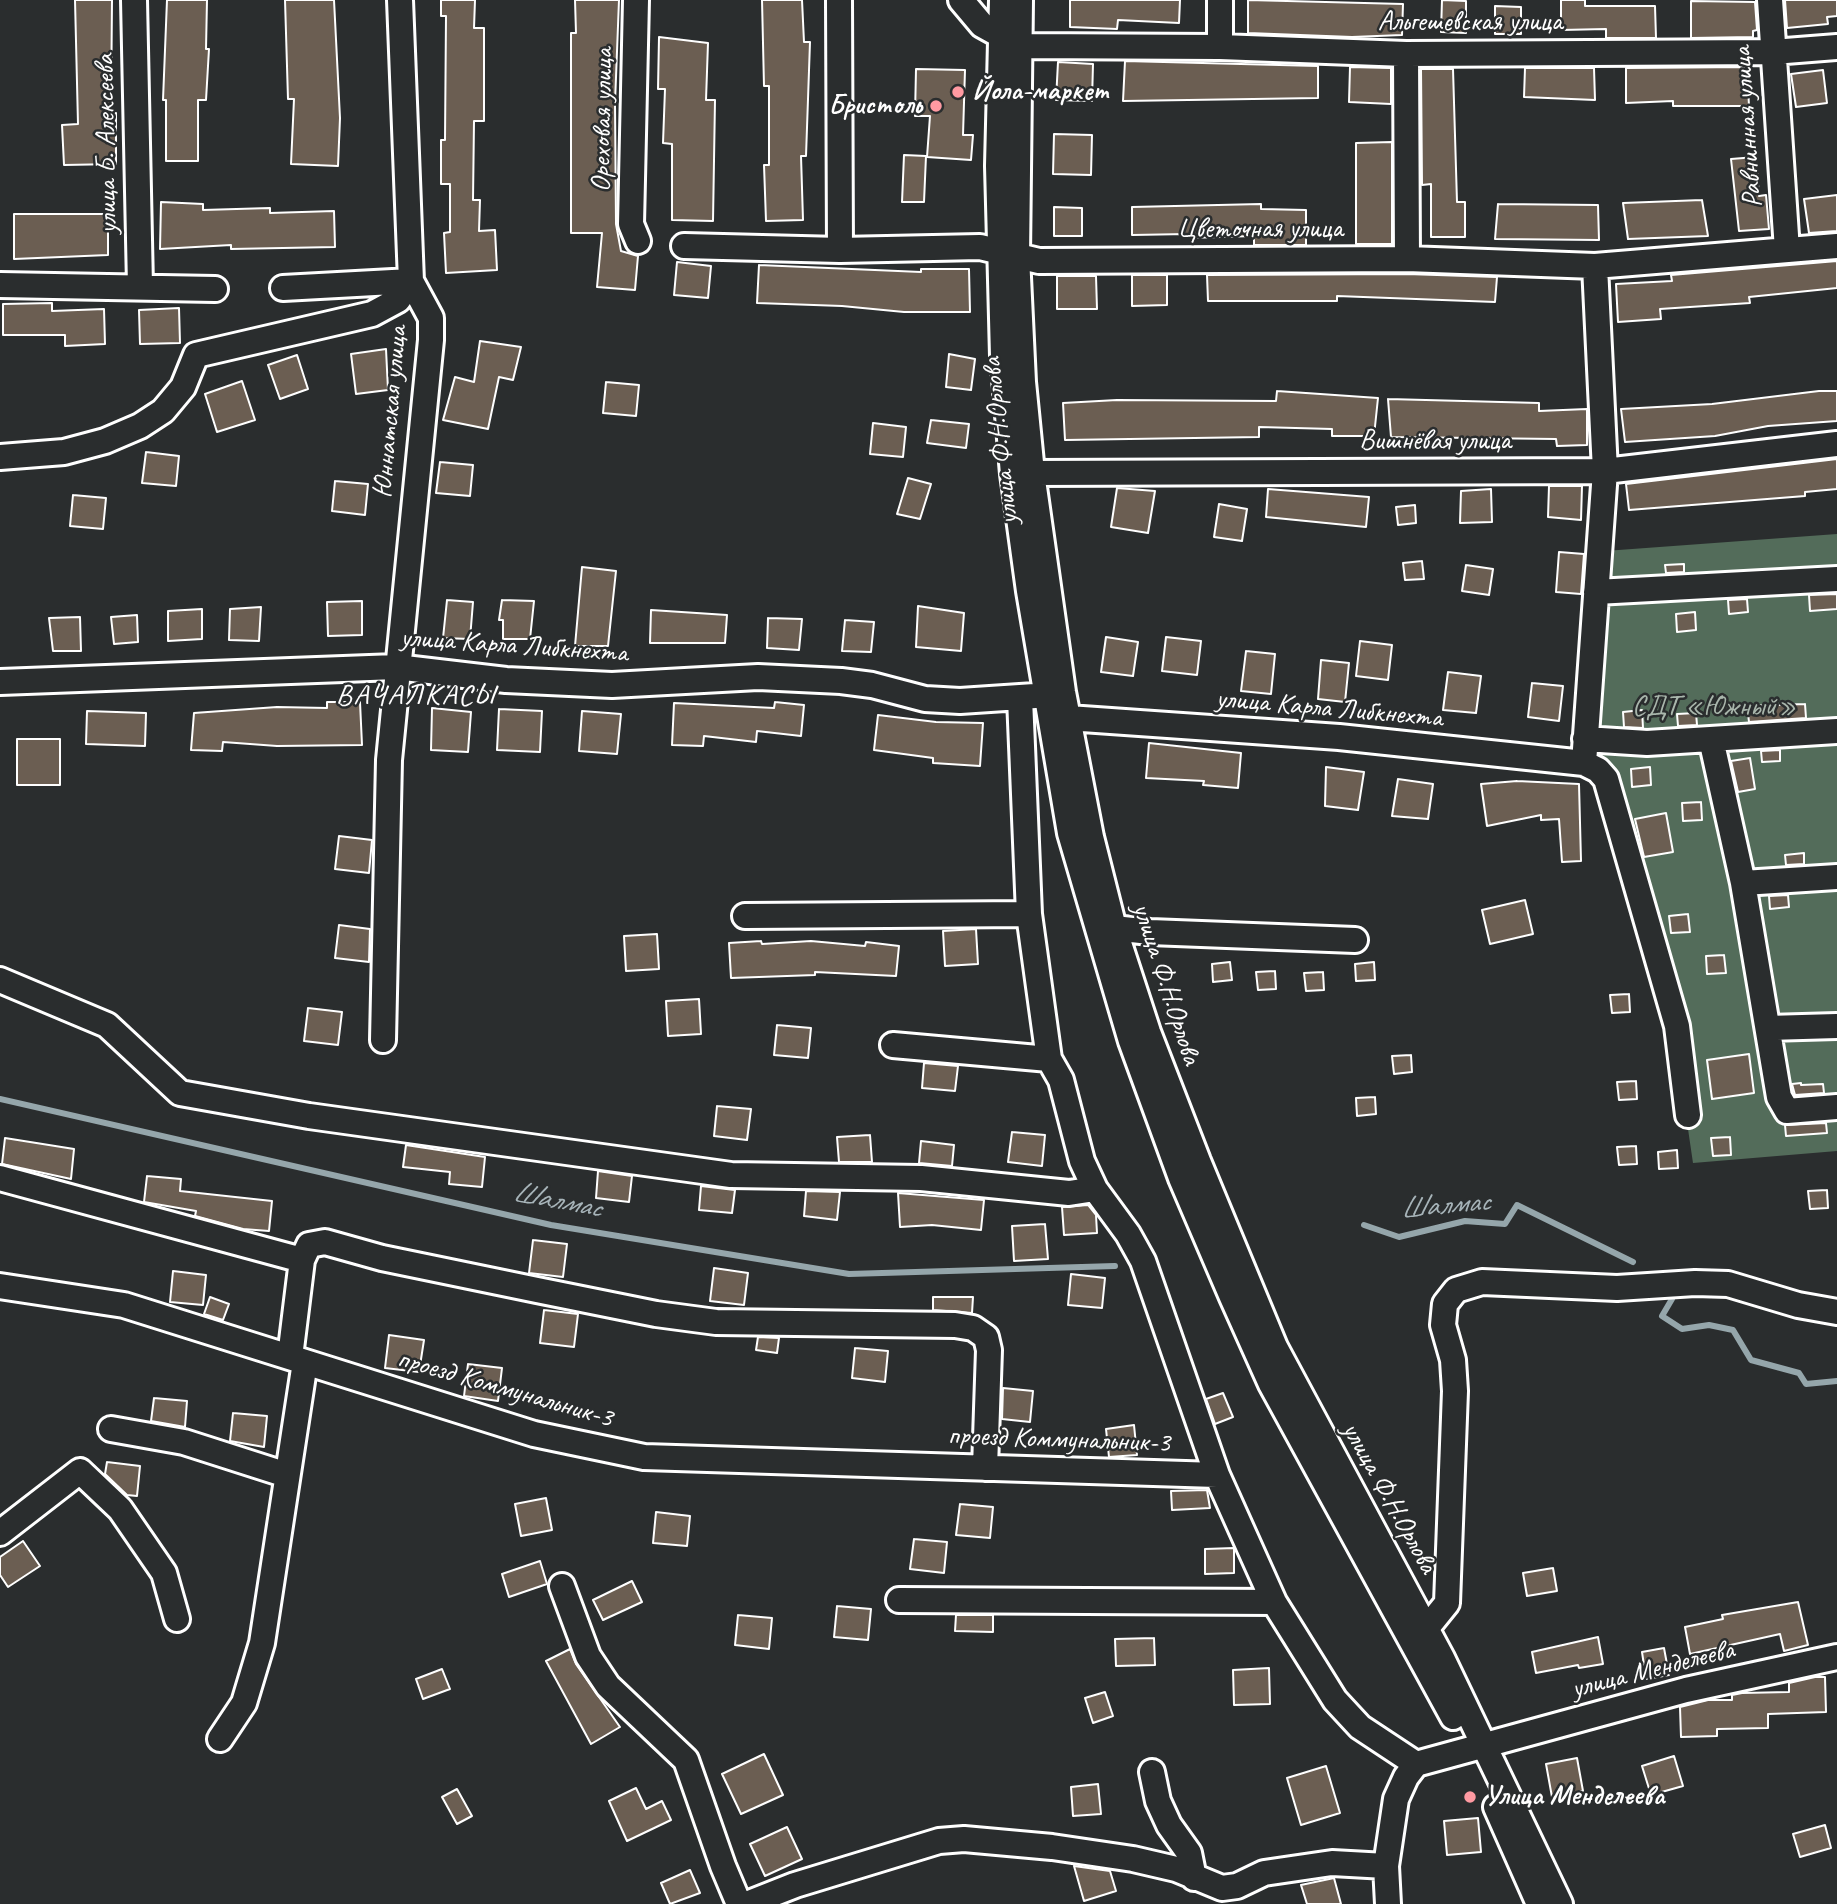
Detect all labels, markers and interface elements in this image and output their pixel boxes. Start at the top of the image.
street label: Альгешевская улица [1378,6,1562,40]
street label: Равнинная улица [1726,45,1770,209]
street label: Ореховая улица [585,48,621,192]
street label: улица Б. Алексеева [89,54,125,234]
place label: Йола-маркет [972,75,1108,109]
marker: Йола-маркет [950,84,966,100]
place label: Бристоль [828,89,922,123]
marker: Бристоль [928,98,944,114]
street label: Цветочная улица [1177,213,1343,247]
street label: Юннатская улица [367,325,415,499]
street label: улица Ф.Н.Орлова [976,356,1026,526]
street label: Вишнёвая улица [1359,425,1511,459]
street label: улица Карла Либкнехта [399,621,629,671]
district label: ВАЧАЛКАСЫ [336,678,496,714]
street label: улица Карла Либкнехта [1214,682,1444,736]
park label: СДТ «Южный» [1632,691,1796,725]
street label: улица Ф.Н.Орлова [1124,899,1208,1069]
water label: Шалмас [510,1175,604,1227]
water label: Шалмас [1399,1184,1491,1228]
street label: проезд Коммунальник-3 [393,1342,617,1436]
street label: улица Ф.Н.Орлова [1334,1416,1444,1580]
street label: проезд Коммунальник-3 [947,1419,1171,1461]
street label: улица Менделеева [1568,1634,1738,1706]
place label: Улица Менделеева [1484,1780,1665,1814]
marker: Улица Менделеева [1462,1789,1478,1805]

